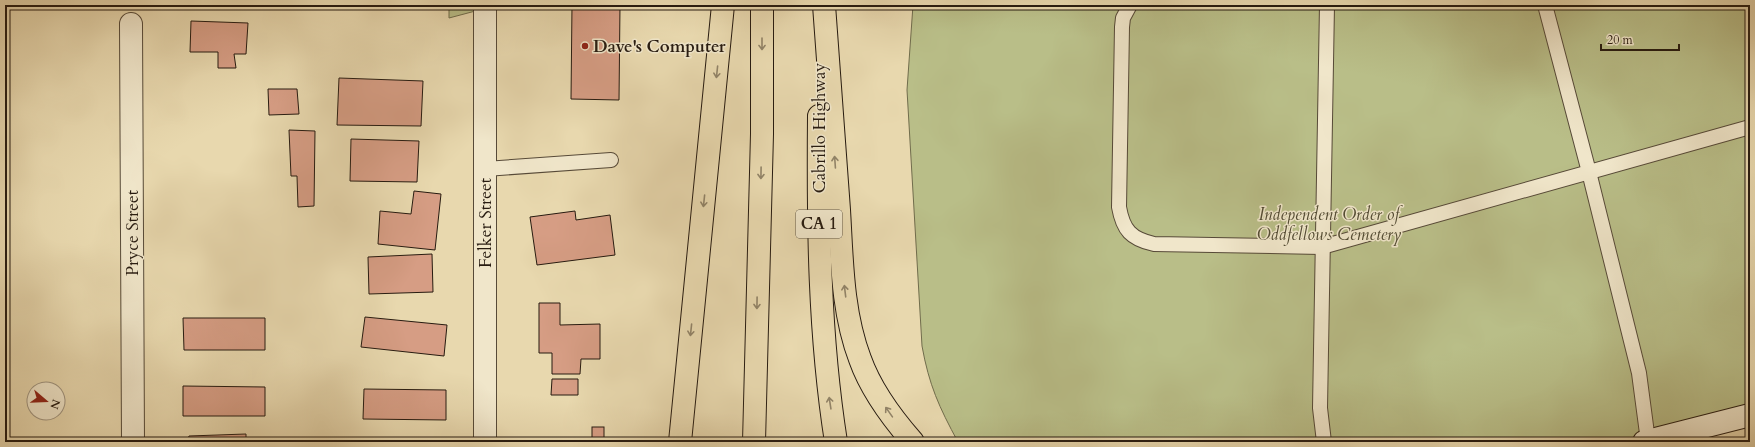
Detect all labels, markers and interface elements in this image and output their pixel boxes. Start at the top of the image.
scale bar [1601,26,1679,52]
text: 20 m [1607,32,1634,48]
place label: Dave's Computer [593,35,726,58]
one-way arrow [758,37,766,50]
marker: Dave's Computer [580,41,590,51]
street label: Cabrillo Highway [808,63,831,193]
one-way arrow [713,65,720,78]
one-way arrow [832,156,839,169]
one-way arrow [757,166,764,179]
street label: Felker Street [474,177,497,268]
street label: Pryce Street [121,189,144,276]
one-way arrow [700,194,707,207]
park label: Independent Order of Oddfellows Cemetery [1257,203,1403,246]
road number: CA 1 [796,210,842,238]
one-way arrow [841,285,849,298]
one-way arrow [753,296,761,309]
one-way arrow [687,323,695,336]
north arrow [26,381,66,421]
text: N [46,397,64,411]
one-way arrow [826,397,834,410]
one-way arrow [885,407,893,418]

